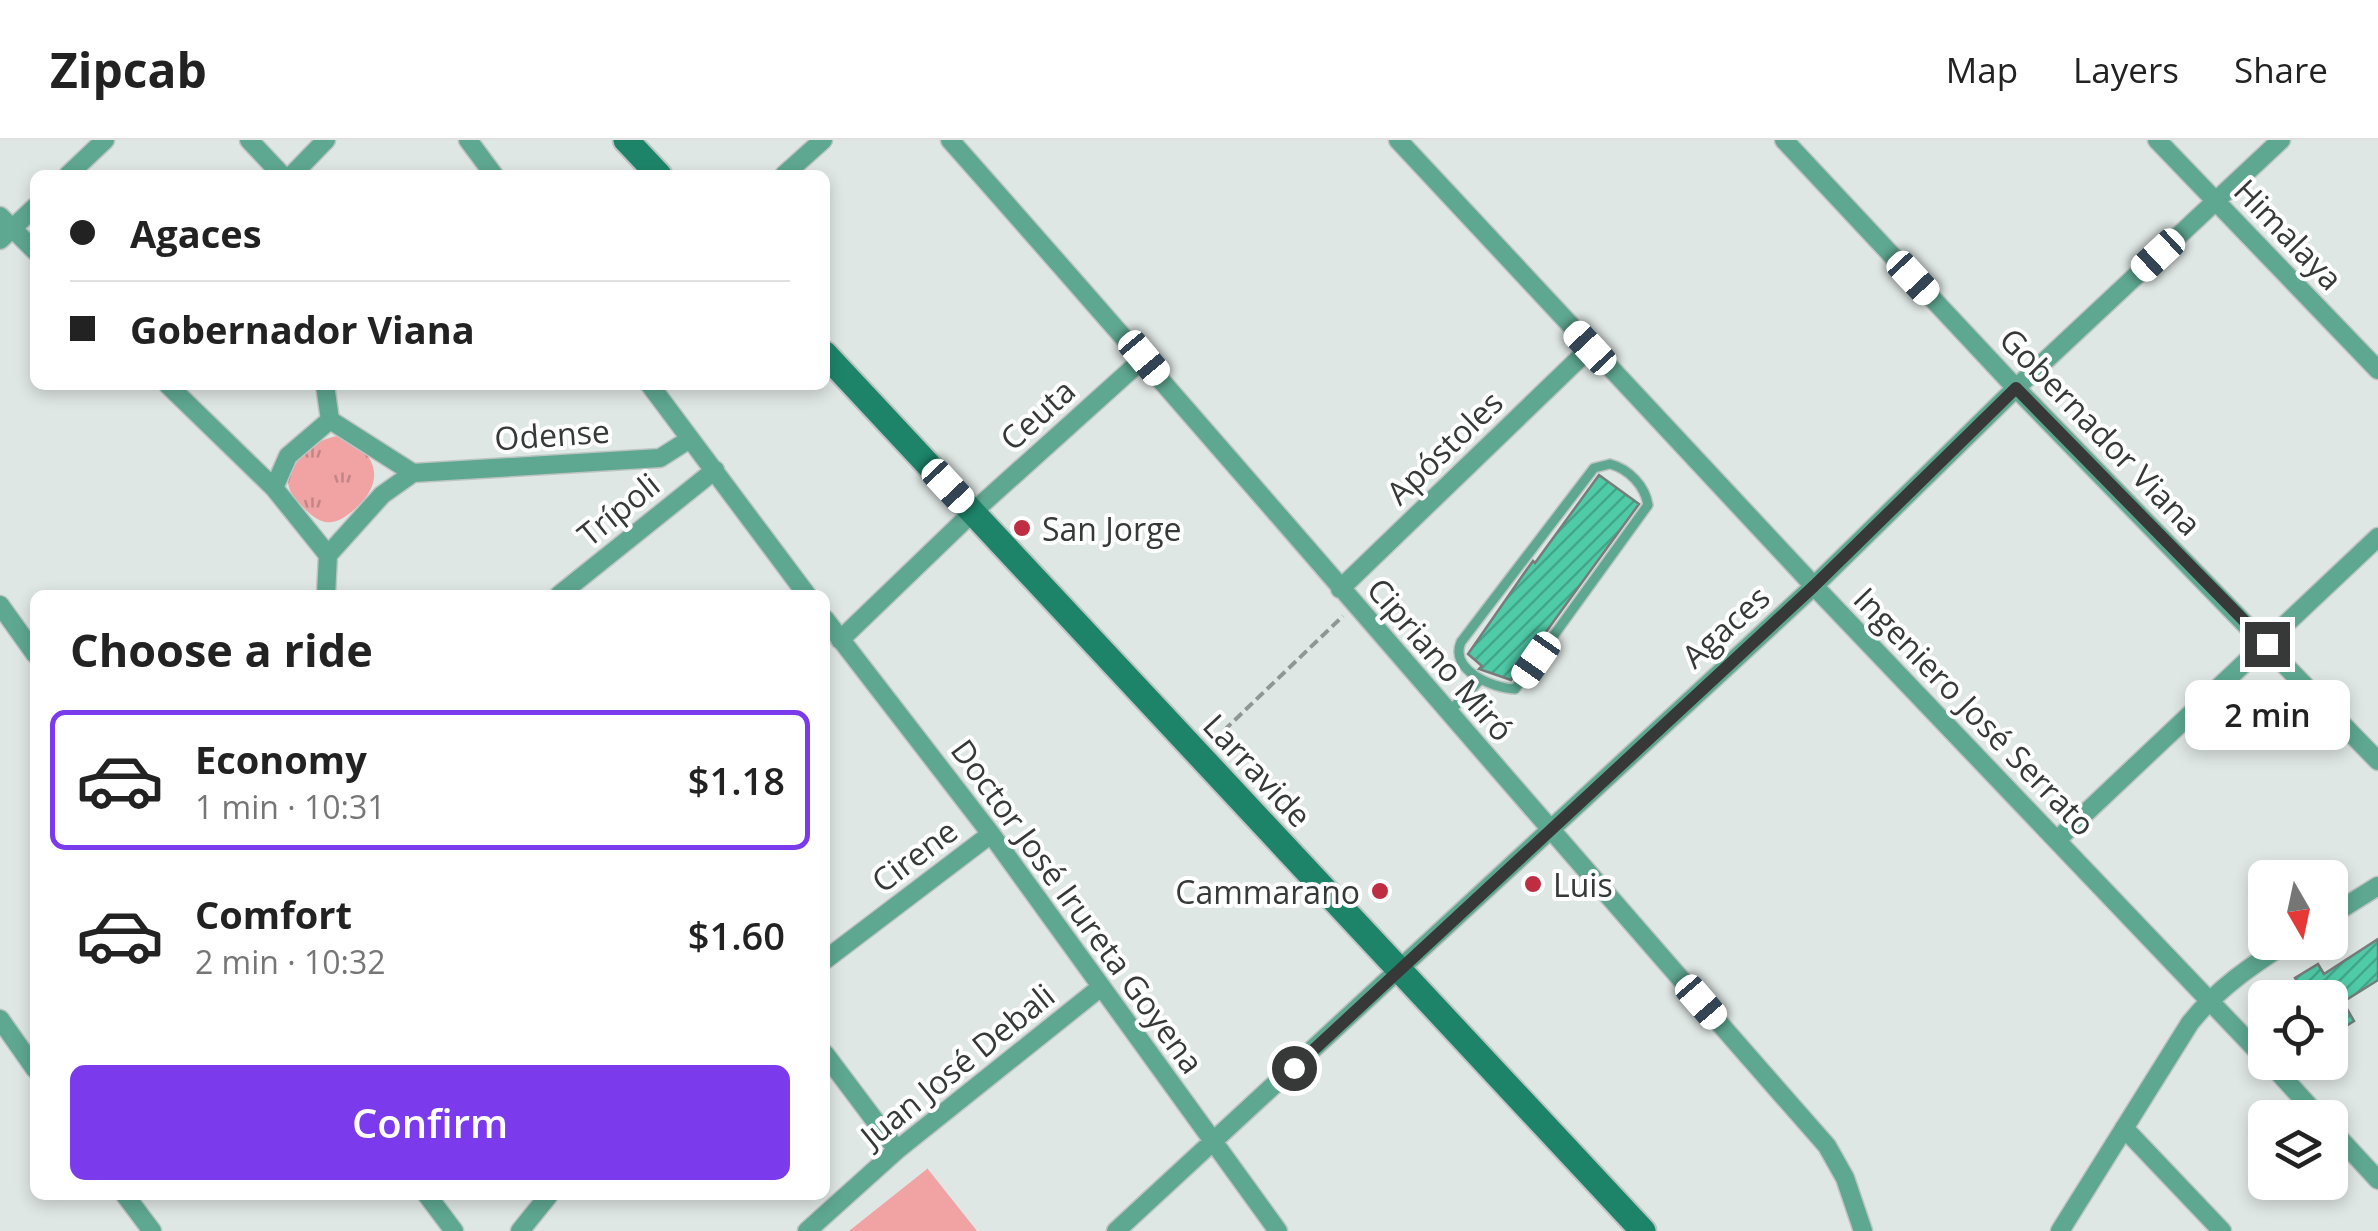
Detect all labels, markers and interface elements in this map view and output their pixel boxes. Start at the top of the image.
text: Zipcab [50,37,207,102]
text: Map [1946,46,2018,93]
text: Layers [2073,46,2179,93]
text: Share [2234,46,2328,93]
street label: Himalaya [2225,169,2353,299]
text: Agaces [130,207,262,259]
car [2126,224,2190,286]
car [1882,246,1944,310]
text: Gobernador Viana [130,303,475,355]
car [1559,316,1621,380]
street label: Gobernador Viana [1991,318,2211,544]
car [1113,325,1175,391]
street label: Ceuta [990,369,1084,459]
street label: Apóstoles [1376,381,1512,513]
street label: Odense [493,409,611,459]
car [917,454,979,518]
street label: Trípoli [568,463,668,555]
place label: San Jorge [1042,507,1182,550]
marker: San Jorge [1011,517,1033,539]
street label: Cipriano Miró [1358,568,1524,750]
street label: Agaces [1672,575,1778,677]
street label: Ingeniero José Serrato [1845,577,2105,845]
text: Choose a ride [70,619,373,680]
route end [2245,622,2290,667]
car [1507,627,1565,693]
callout: 2 min [2184,679,2350,749]
text: 2 min [2224,693,2311,736]
street label: Larravide [1195,704,1321,836]
street label: Doctor José Irureta Goyena [942,730,1214,1082]
text: Economy [195,733,367,785]
icon: car [75,735,165,825]
text: $1.18 [688,754,785,806]
text: 1 min · 10:31 [195,785,386,828]
street label: Cirene [862,809,966,901]
north arrow [2248,860,2348,960]
map controls [2248,860,2348,1200]
place label: Luis [1553,863,1613,906]
place label: Cammarano [1175,870,1360,913]
marker: Luis [1522,873,1544,895]
marker: Cammarano [1369,880,1391,902]
text: Comfort [195,888,352,940]
icon: car [75,890,165,980]
text: $1.60 [688,909,785,961]
text: 2 min · 10:32 [195,940,386,983]
car [1670,970,1732,1034]
street label: Juan José Debali [849,973,1063,1158]
button: locate [2248,980,2348,1080]
route start [1272,1046,1317,1091]
button: Confirm [70,1065,790,1180]
button: layers [2248,1100,2348,1200]

